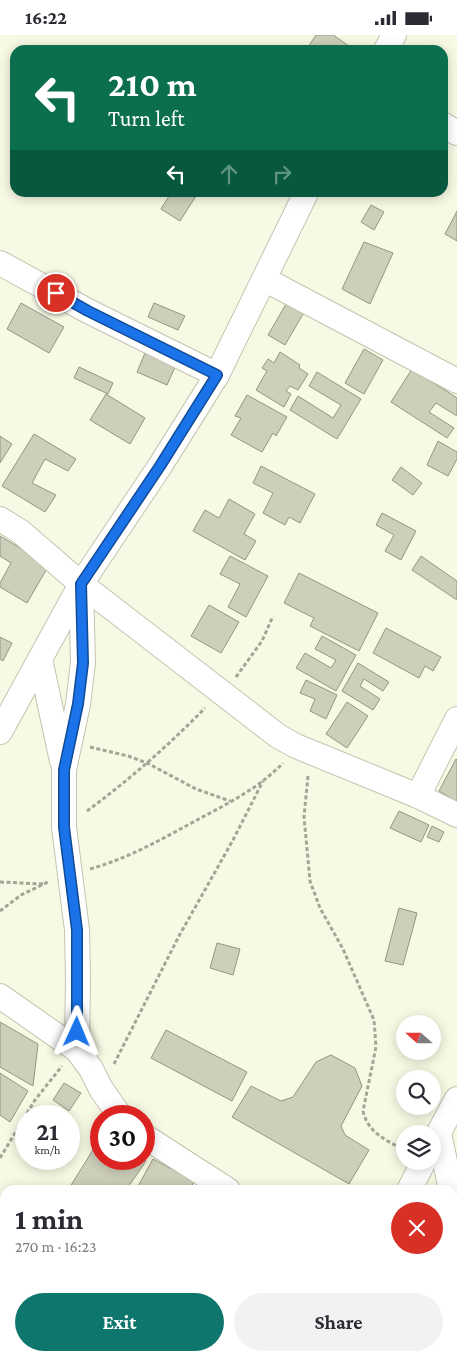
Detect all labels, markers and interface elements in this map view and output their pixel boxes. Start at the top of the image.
text: 16:22 [25,7,67,28]
icon: left [25,65,90,130]
text: 210 m [108,65,197,104]
text: Turn left [108,106,185,131]
icon: left [162,160,190,188]
icon: ahead [215,160,243,188]
icon: right [268,160,296,188]
pin [35,272,77,314]
icon: arrive [42,279,70,307]
position arrow [50,1005,102,1057]
north arrow [396,1015,441,1060]
map controls [396,1015,441,1170]
button: search [396,1070,441,1115]
speed limit sign: 30 [90,1105,155,1170]
text: 21 [36,1118,59,1145]
button: layers [396,1125,441,1170]
text: km/h [35,1143,60,1157]
text: 1 min [15,1202,83,1235]
button: close [391,1202,443,1254]
text: 270 m · 16:23 [15,1238,97,1255]
button: Exit [15,1293,224,1351]
button: Share [234,1293,443,1351]

